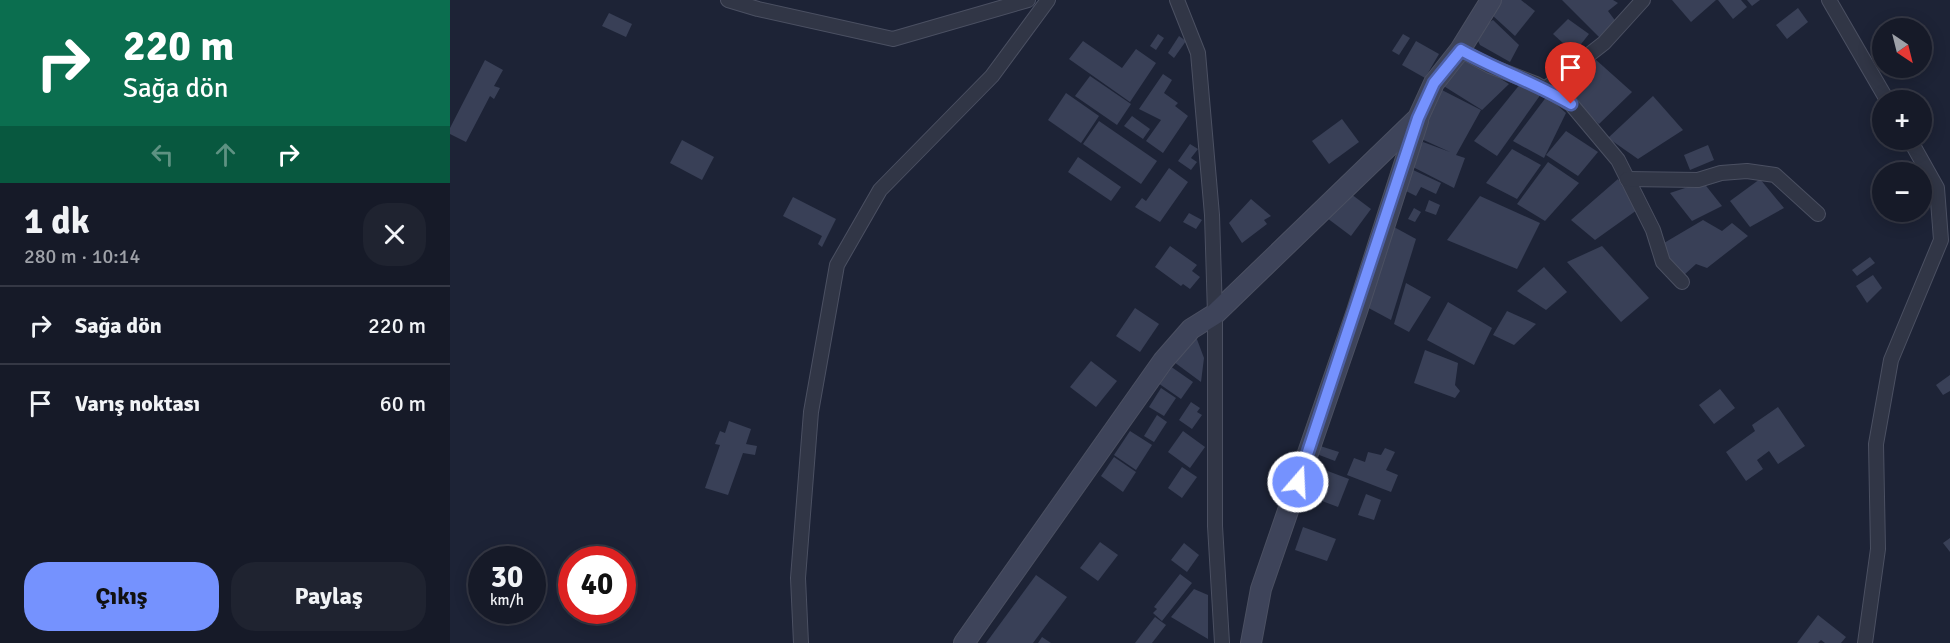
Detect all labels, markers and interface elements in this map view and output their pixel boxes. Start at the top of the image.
north arrow [1872,18,1932,78]
map controls [1872,18,1932,222]
text: 220 m [123,21,234,72]
icon: right [24,24,102,102]
pin [1545,42,1596,104]
icon: arrive [1554,51,1587,84]
text: Sağa dön [123,72,229,105]
button: + [1872,90,1932,150]
icon: left [146,138,179,171]
icon: ahead [209,138,242,171]
icon: right [272,138,305,171]
button: − [1872,162,1932,222]
text: 1 dk [24,199,90,244]
button: close [363,203,426,266]
text: 280 m · 10:14 [24,244,140,269]
icon: right [24,309,57,342]
text: Sağa dön [75,312,162,339]
text: 220 m [368,312,426,339]
icon: arrive [24,387,57,420]
text: Varış noktası [75,390,200,417]
text: 60 m [380,390,426,417]
position arrow [1266,450,1330,514]
speed limit sign: 40 [558,546,636,624]
text: 30 [491,559,523,596]
button: Çıkış [24,562,219,631]
button: Paylaş [231,562,426,631]
text: km/h [490,591,524,609]

